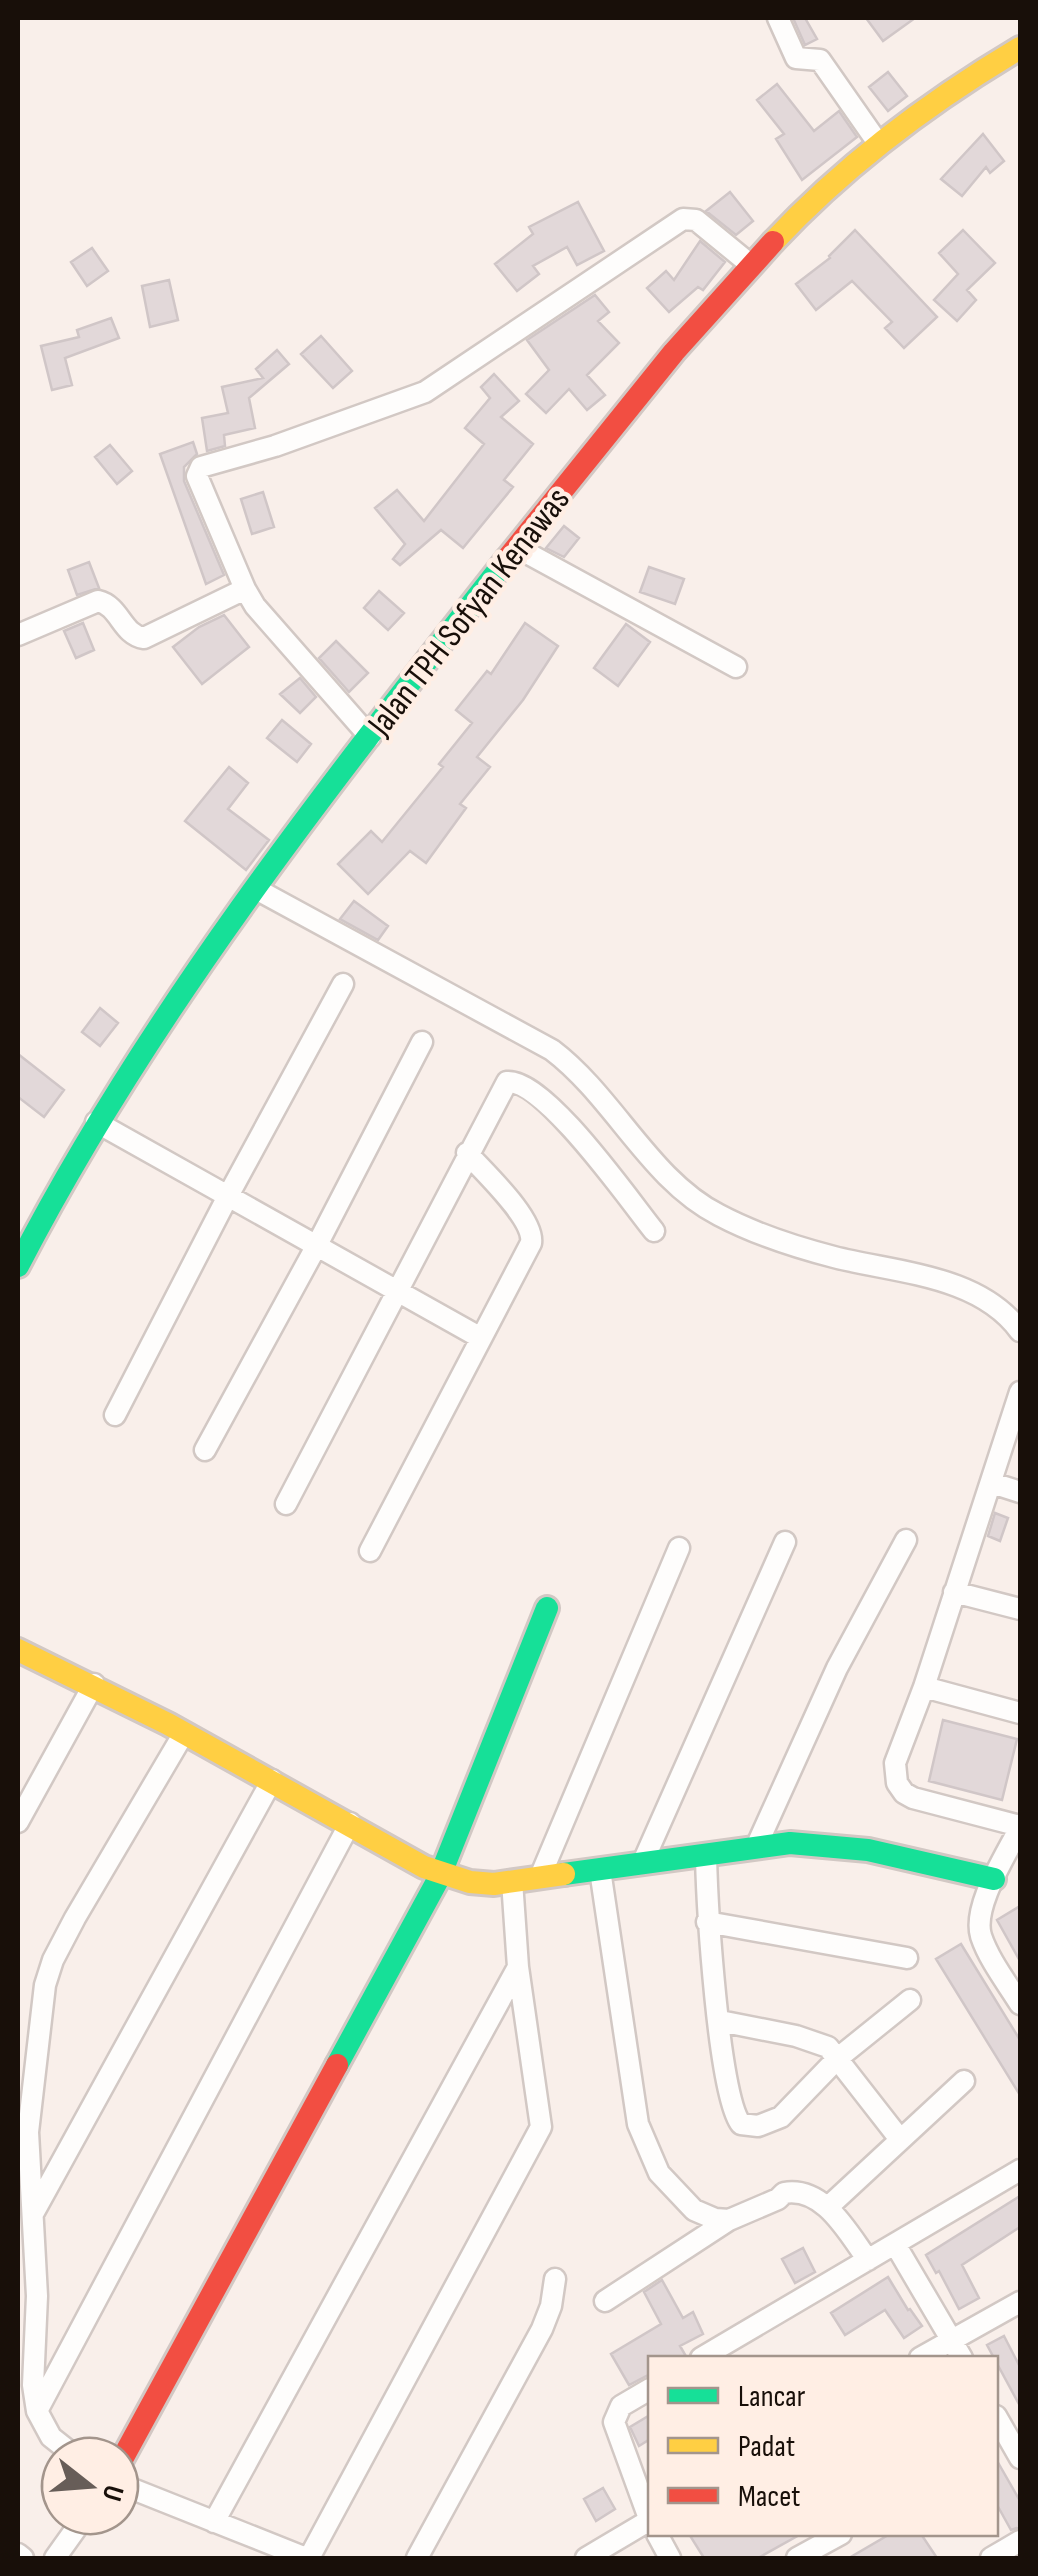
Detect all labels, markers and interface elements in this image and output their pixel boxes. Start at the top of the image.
street label: Jalan TPH Sofyan Kenawas [358,479,579,745]
legend [648,2356,998,2536]
text: Lancar [738,2379,806,2415]
text: Padat [738,2429,795,2465]
north arrow [40,2436,140,2536]
text: Macet [738,2479,800,2515]
text: U [95,2481,130,2505]

